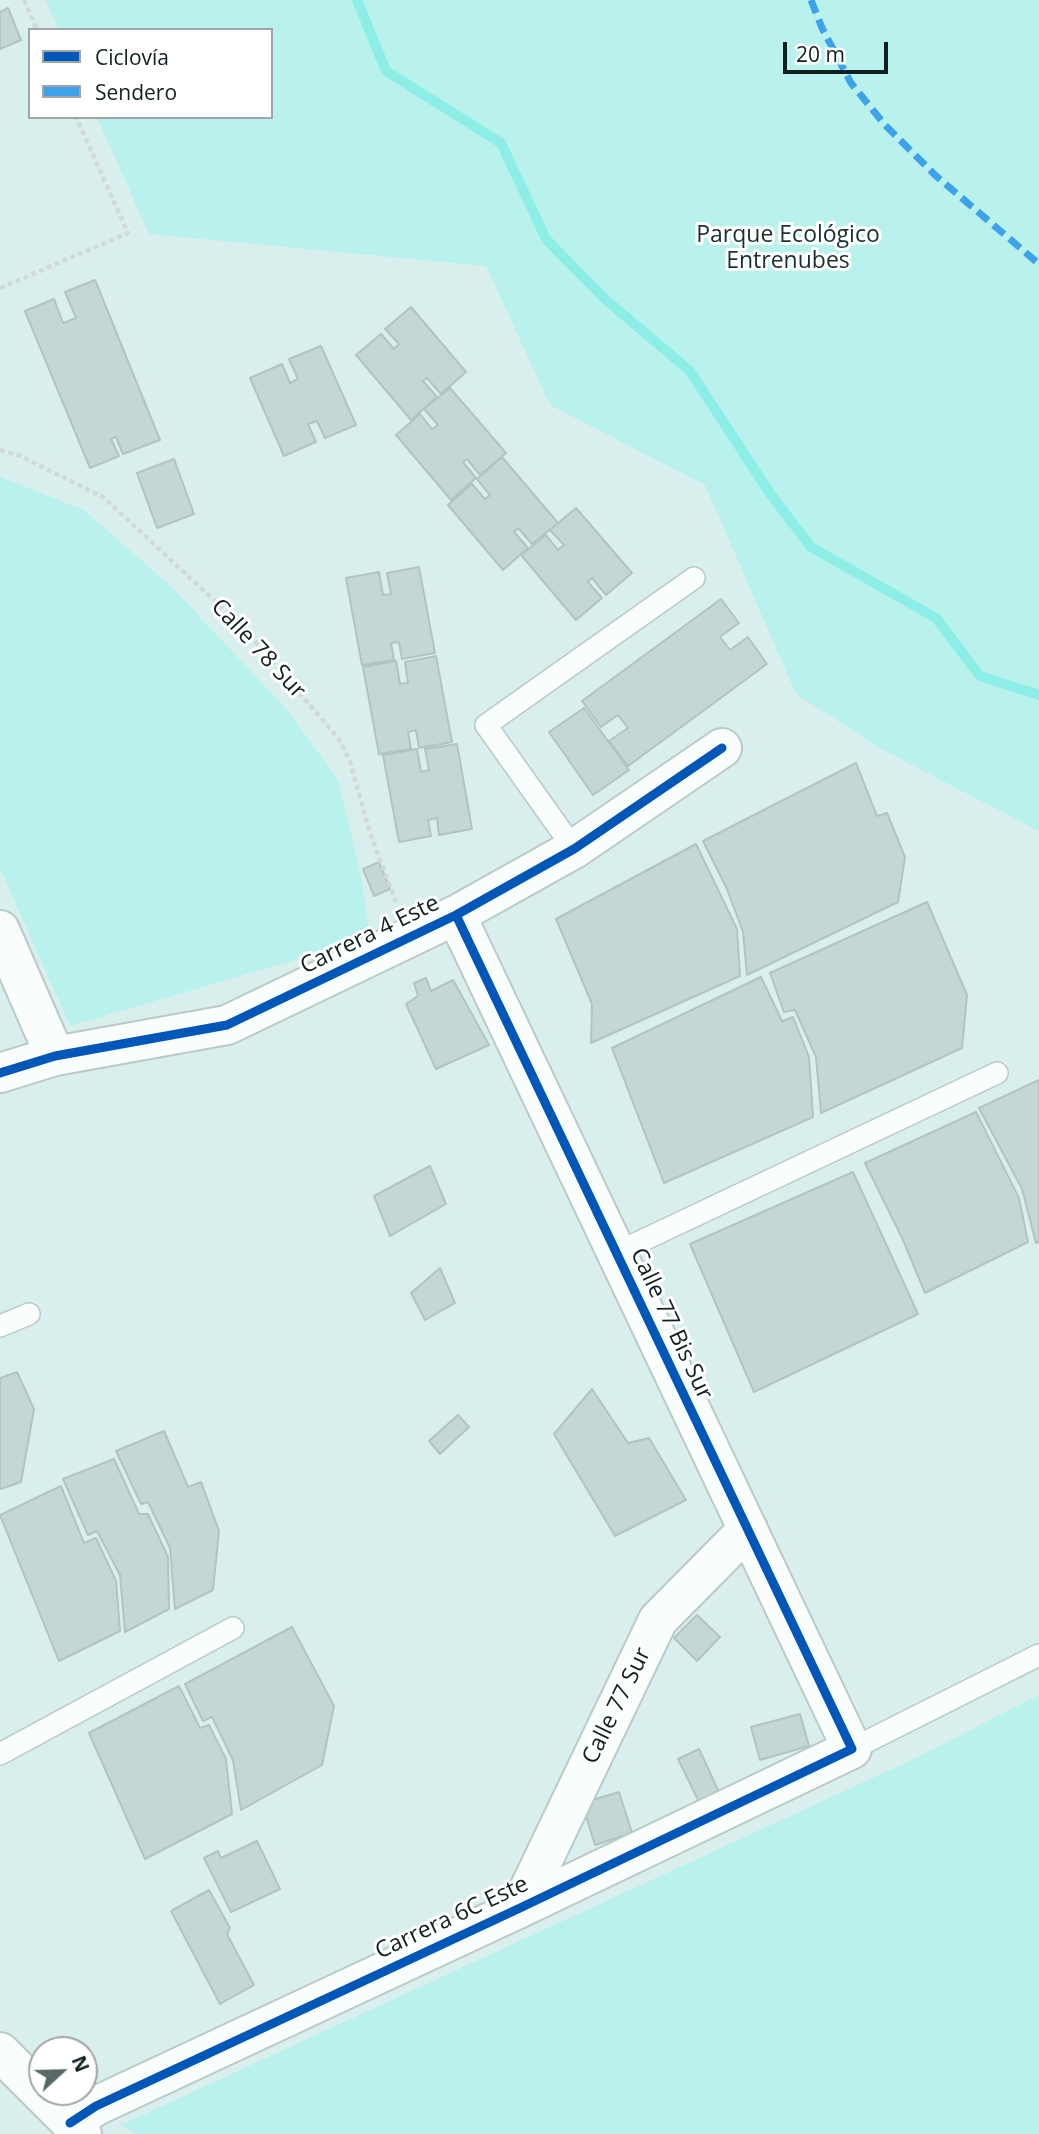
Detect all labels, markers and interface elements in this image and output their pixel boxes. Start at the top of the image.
legend [28,28,273,119]
scale bar [787,28,892,72]
text: 20 m [796,40,845,68]
text: Ciclovía [95,43,169,71]
text: Sendero [95,78,177,106]
park label: Parque Ecológico Entrenubes [696,221,880,275]
street label: Calle 78 Sur [205,593,311,705]
street label: Carrera 4 Este [296,889,444,981]
street label: Calle 77 Bis Sur [624,1244,718,1404]
street label: Calle 77 Sur [577,1643,657,1769]
street label: Carrera 6C Este [371,1870,533,1966]
north arrow [28,2036,98,2106]
text: N [66,2052,96,2076]

